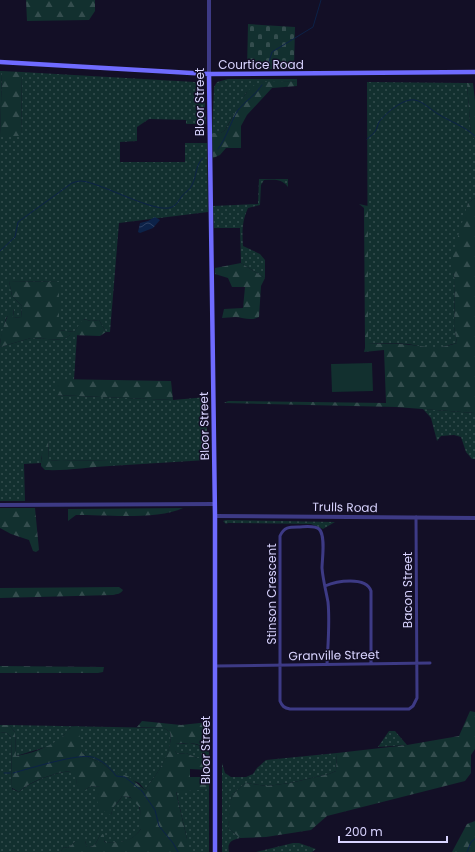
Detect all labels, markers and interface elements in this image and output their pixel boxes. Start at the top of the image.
street label: Courtice Road [218,56,304,73]
street label: Bloor Street [191,68,208,136]
street label: Bloor Street [195,392,213,460]
street label: Trulls Road [312,498,378,516]
street label: Stinson Crescent [263,543,280,645]
street label: Bacon Street [399,552,416,628]
street label: Granville Street [288,646,380,664]
street label: Bloor Street [197,716,214,784]
scale bar [339,818,447,844]
text: 200 m [345,823,383,840]

